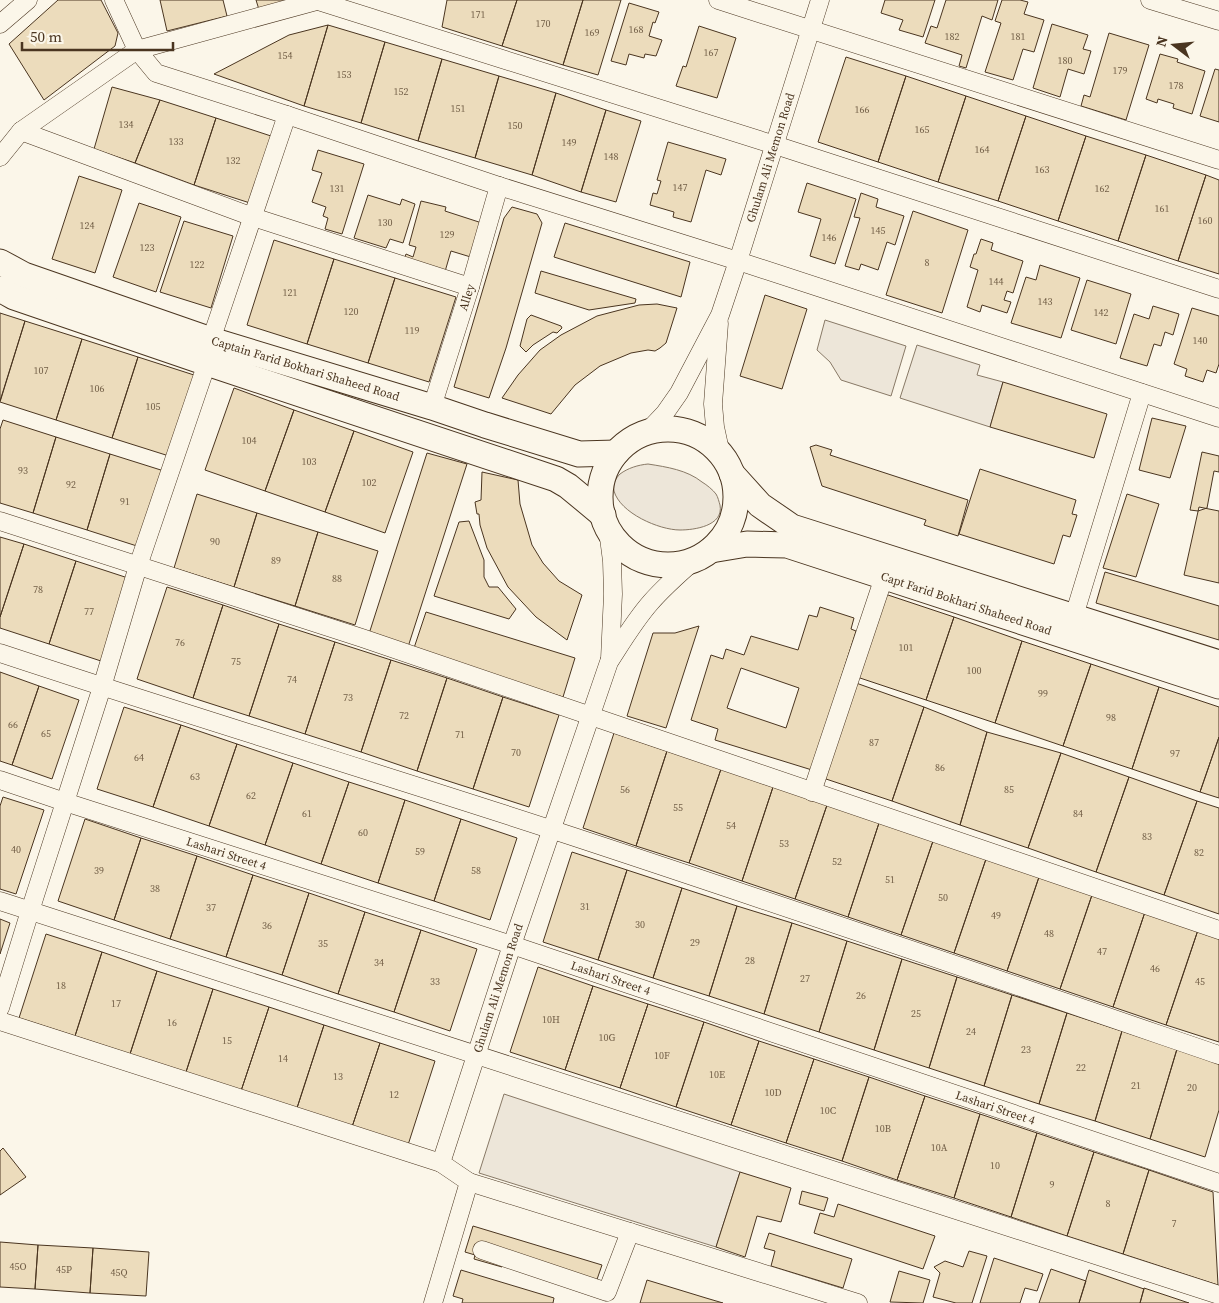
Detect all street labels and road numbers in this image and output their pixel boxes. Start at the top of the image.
street label: Ghulam Ali Memon Road [743,91,798,224]
street label: Alley [455,281,479,313]
street label: Captain Farid Bokhari Shaheed Road [209,333,402,405]
street label: Capt Farid Bokhari Shaheed Road [879,568,1054,639]
street label: Lashari Street 4 [184,833,268,874]
street label: Ghulam Ali Memon Road [469,921,527,1055]
street label: Lashari Street 4 [569,957,652,999]
street label: Lashari Street 4 [954,1087,1037,1129]

